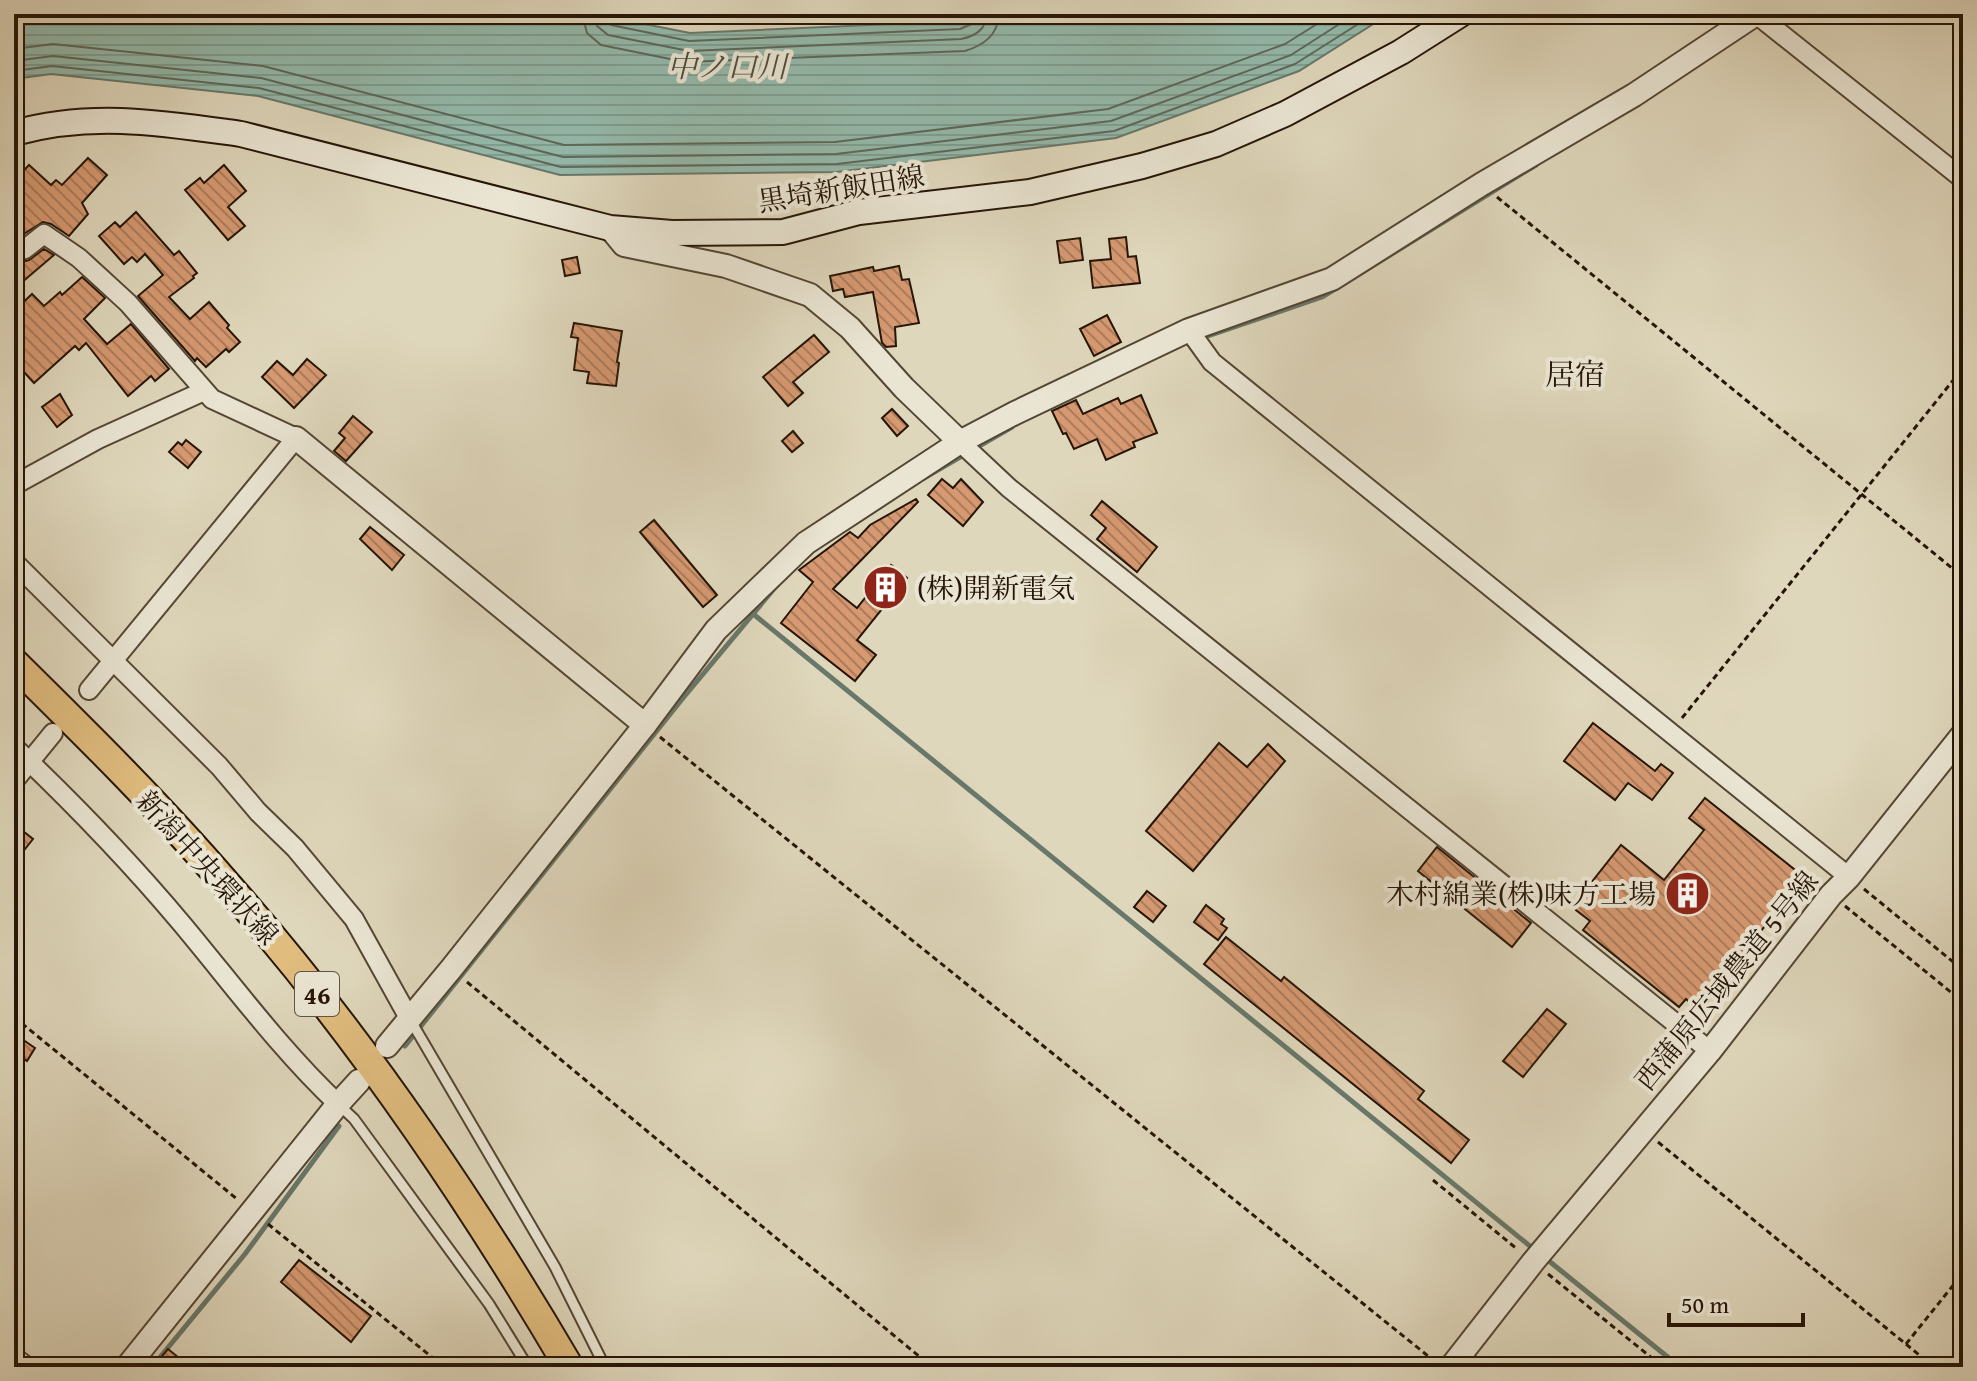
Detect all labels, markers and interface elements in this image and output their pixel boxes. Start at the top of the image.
water label: 中ノ口川 [667,44,790,88]
street label: 黒埼新飯田線 [755,155,927,221]
district label: 居宿 [1545,352,1605,396]
building icon: (株)開新電気 [862,563,910,611]
place label: (株)開新電気 [917,567,1075,608]
street label: 新潟中央環状線 [127,780,289,954]
street label: 西蒲原広域農道 5号線 [1625,862,1827,1098]
building icon: 木村綿業(株)味方工場 [1663,869,1711,917]
place label: 木村綿業(株)味方工場 [1386,873,1656,914]
road number: 46 [295,972,339,1016]
scale bar [1669,1277,1803,1327]
text: 50 m [1681,1287,1729,1322]

